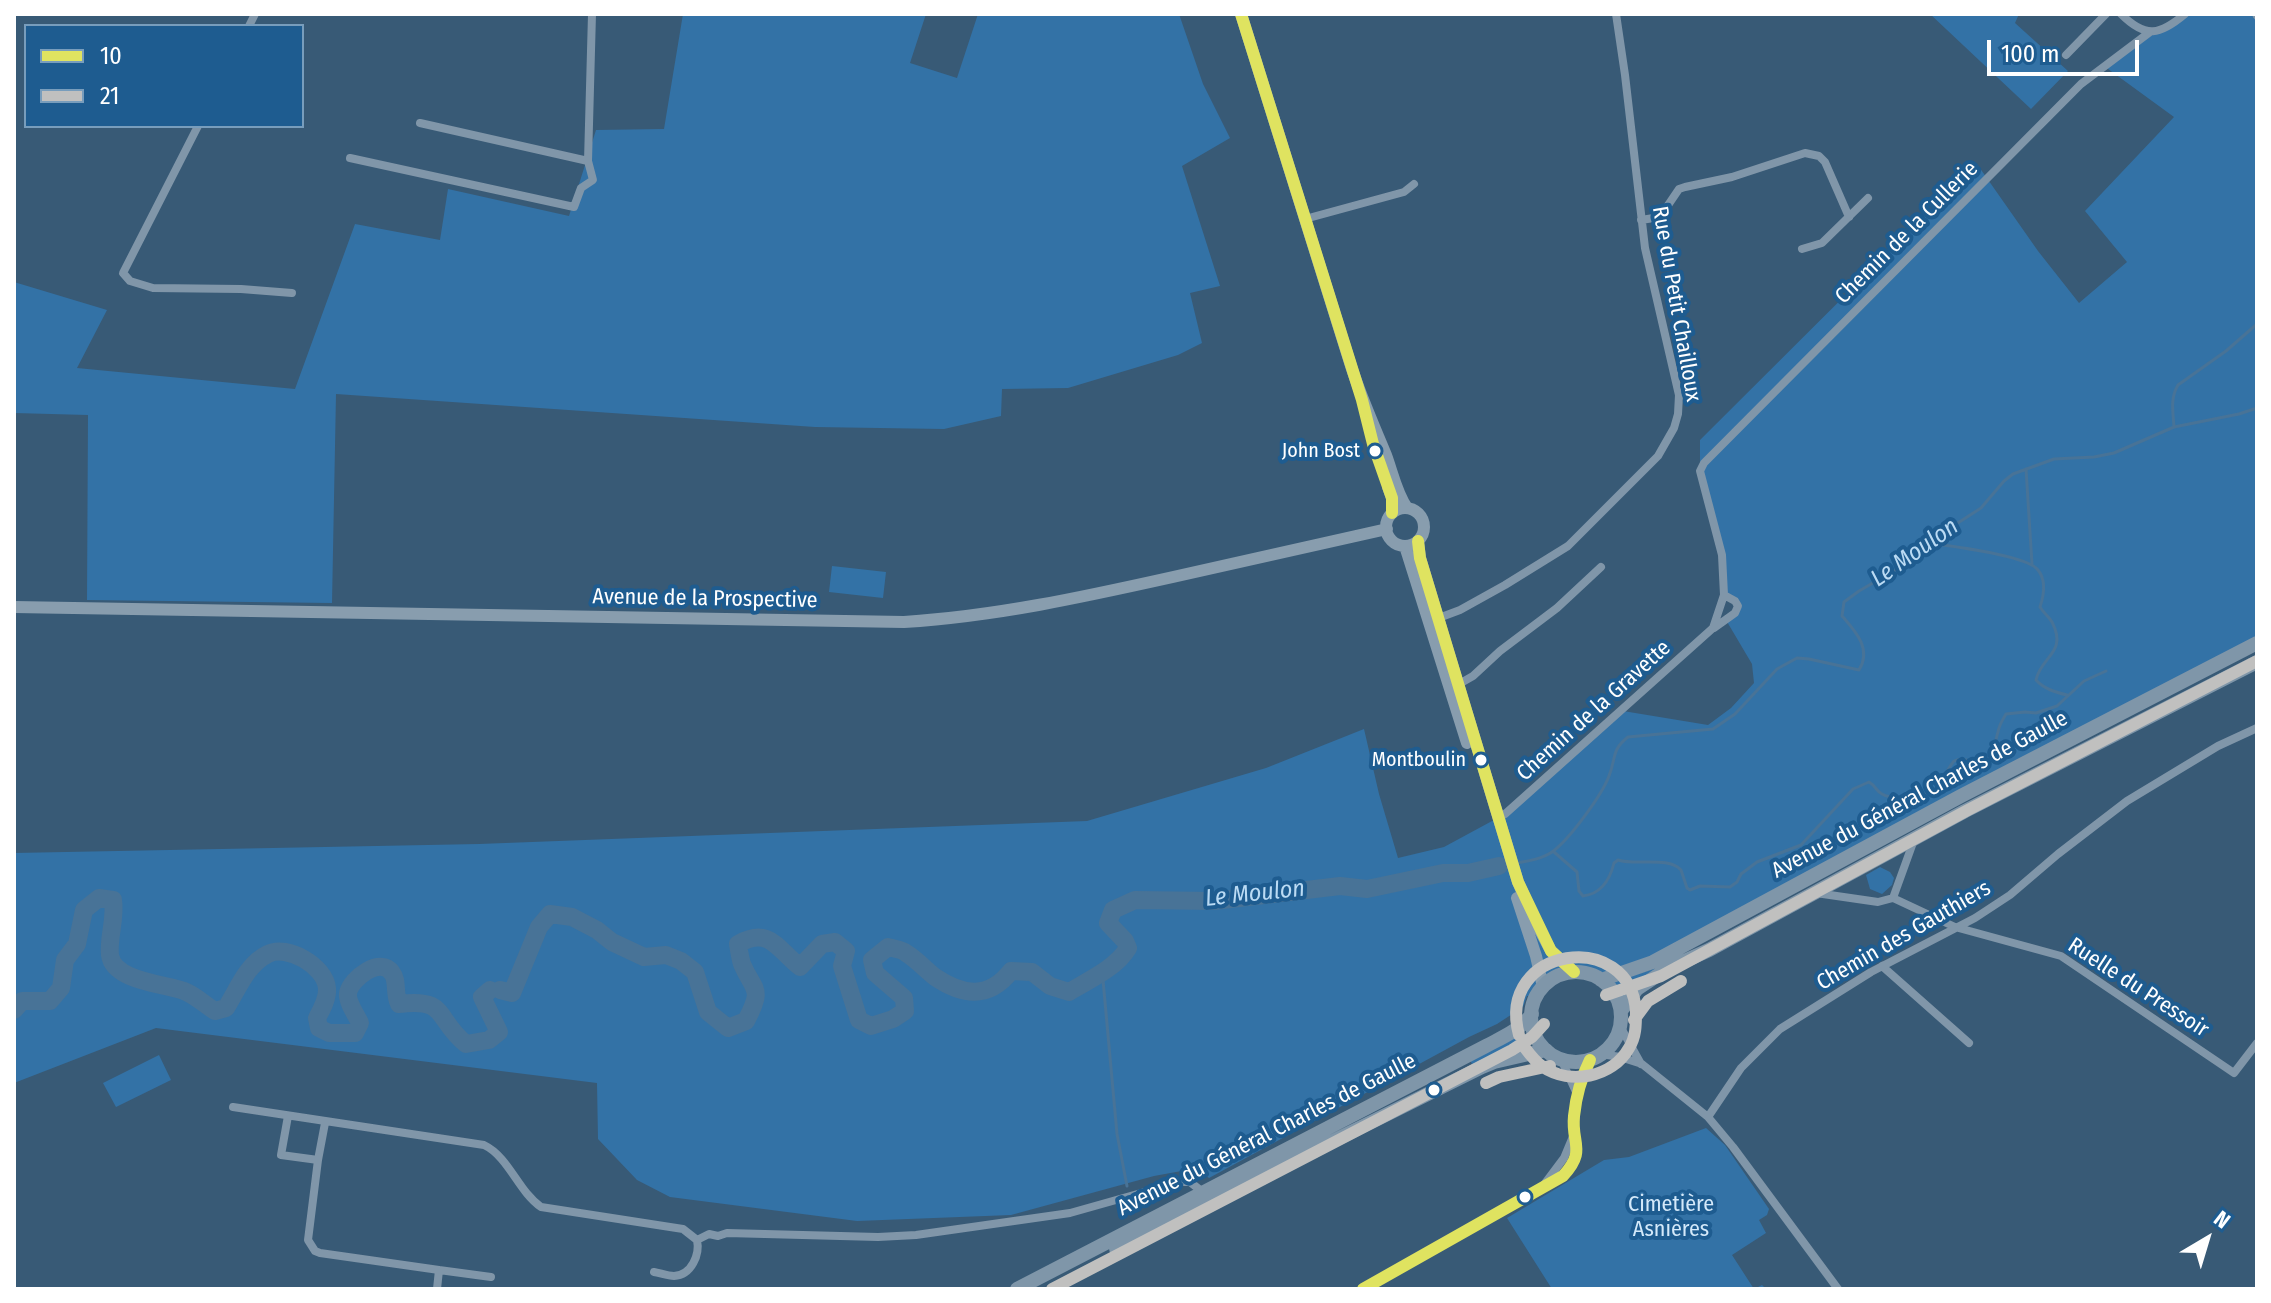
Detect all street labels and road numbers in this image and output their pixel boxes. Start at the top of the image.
street label: Chemin de la Cullerie [1830,156,1984,310]
street label: Rue du Petit Chailloux [1646,204,1706,404]
street label: Avenue de la Prospective [592,584,818,614]
street label: Chemin de la Gravette [1512,635,1676,787]
street label: Avenue du Général Charles de Gaulle [1767,706,2073,884]
street label: Chemin des Gauthiers [1812,875,1996,997]
street label: Ruelle du Pressoir [2063,933,2213,1043]
street label: Avenue du Général Charles de Gaulle [1113,1048,1421,1222]

